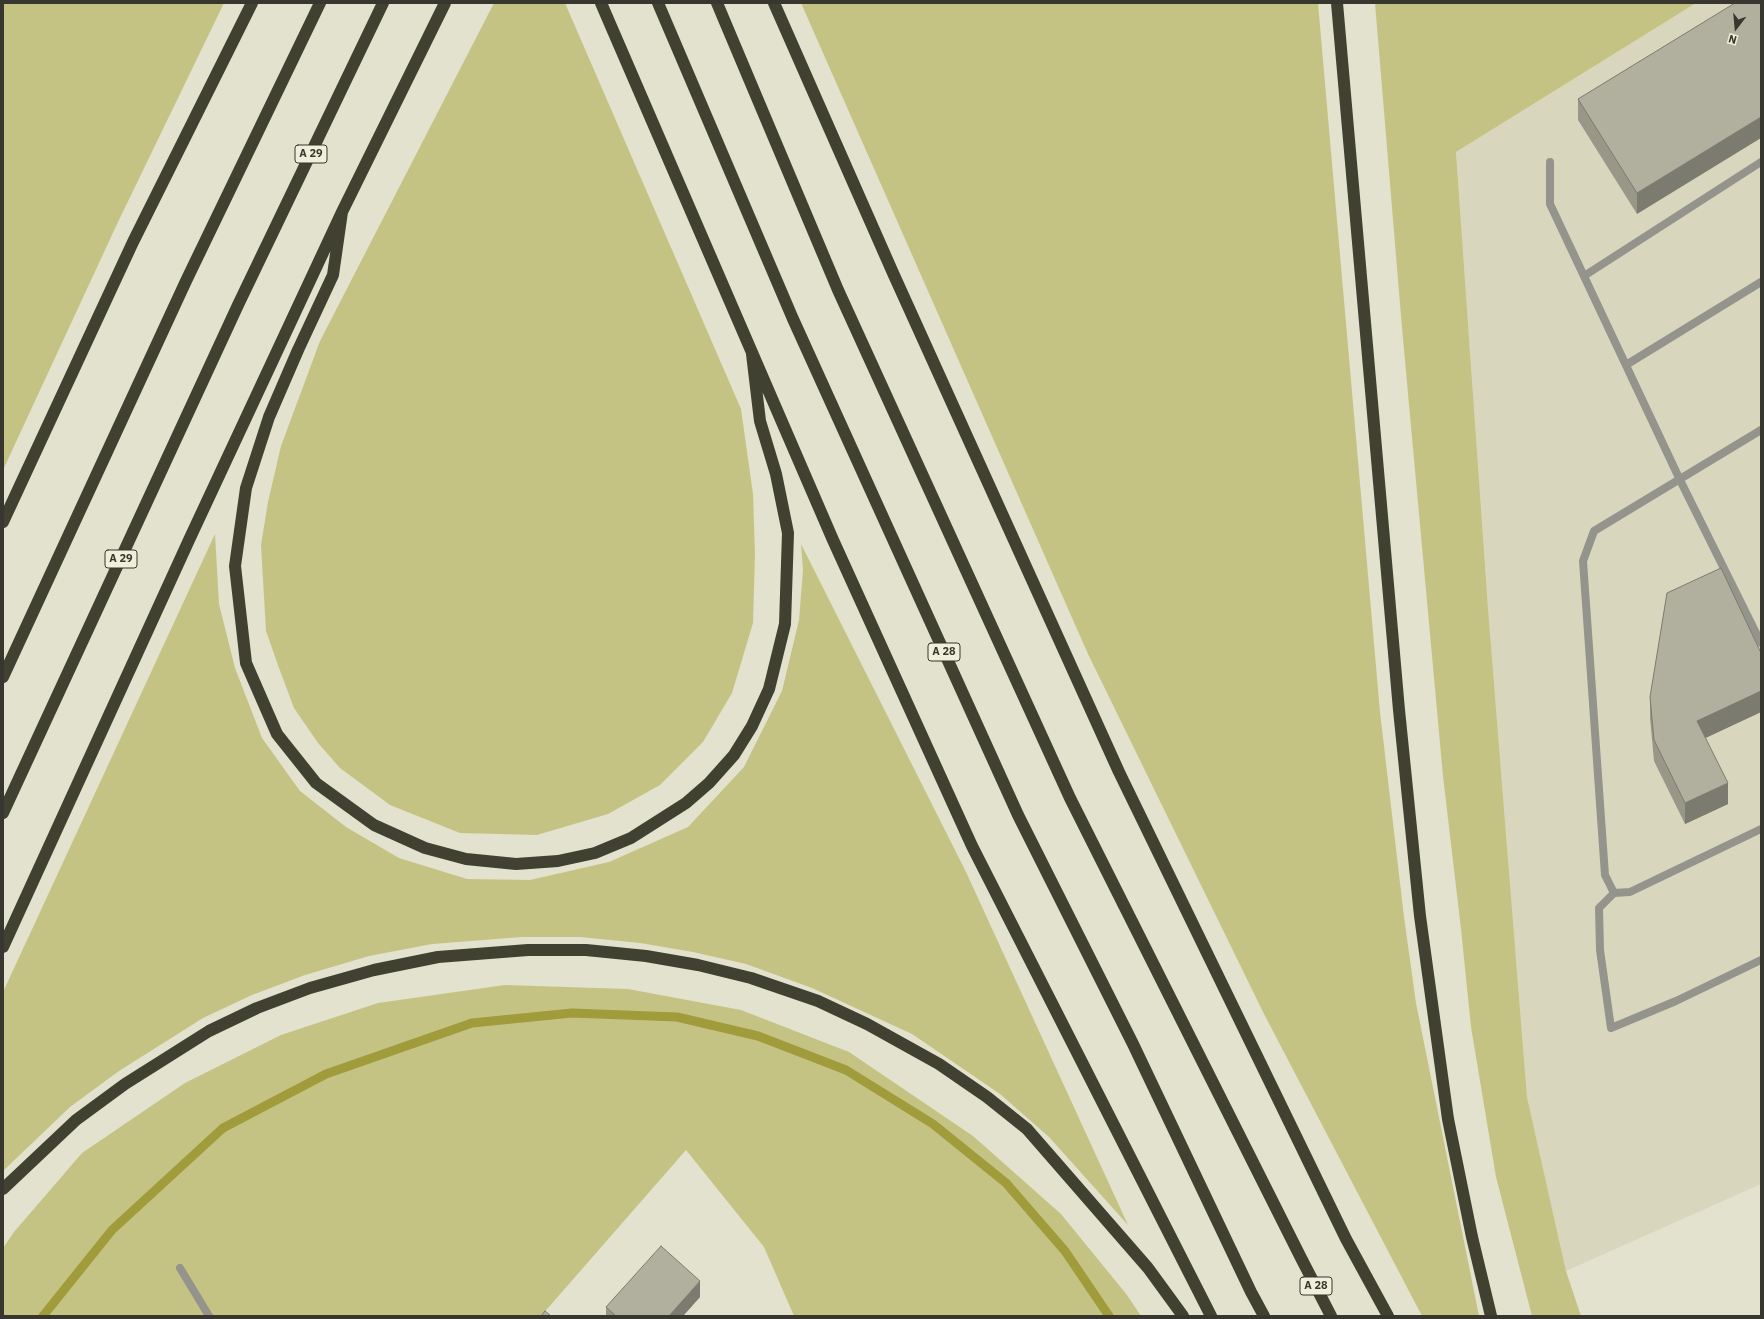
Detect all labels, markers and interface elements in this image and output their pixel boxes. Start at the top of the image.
north arrow [1716,8,1756,48]
text: N [1727,32,1738,47]
road number: A 29 [295,145,327,163]
road number: A 29 [105,550,137,568]
road number: A 28 [928,643,960,661]
road number: A 28 [1300,1277,1332,1295]

